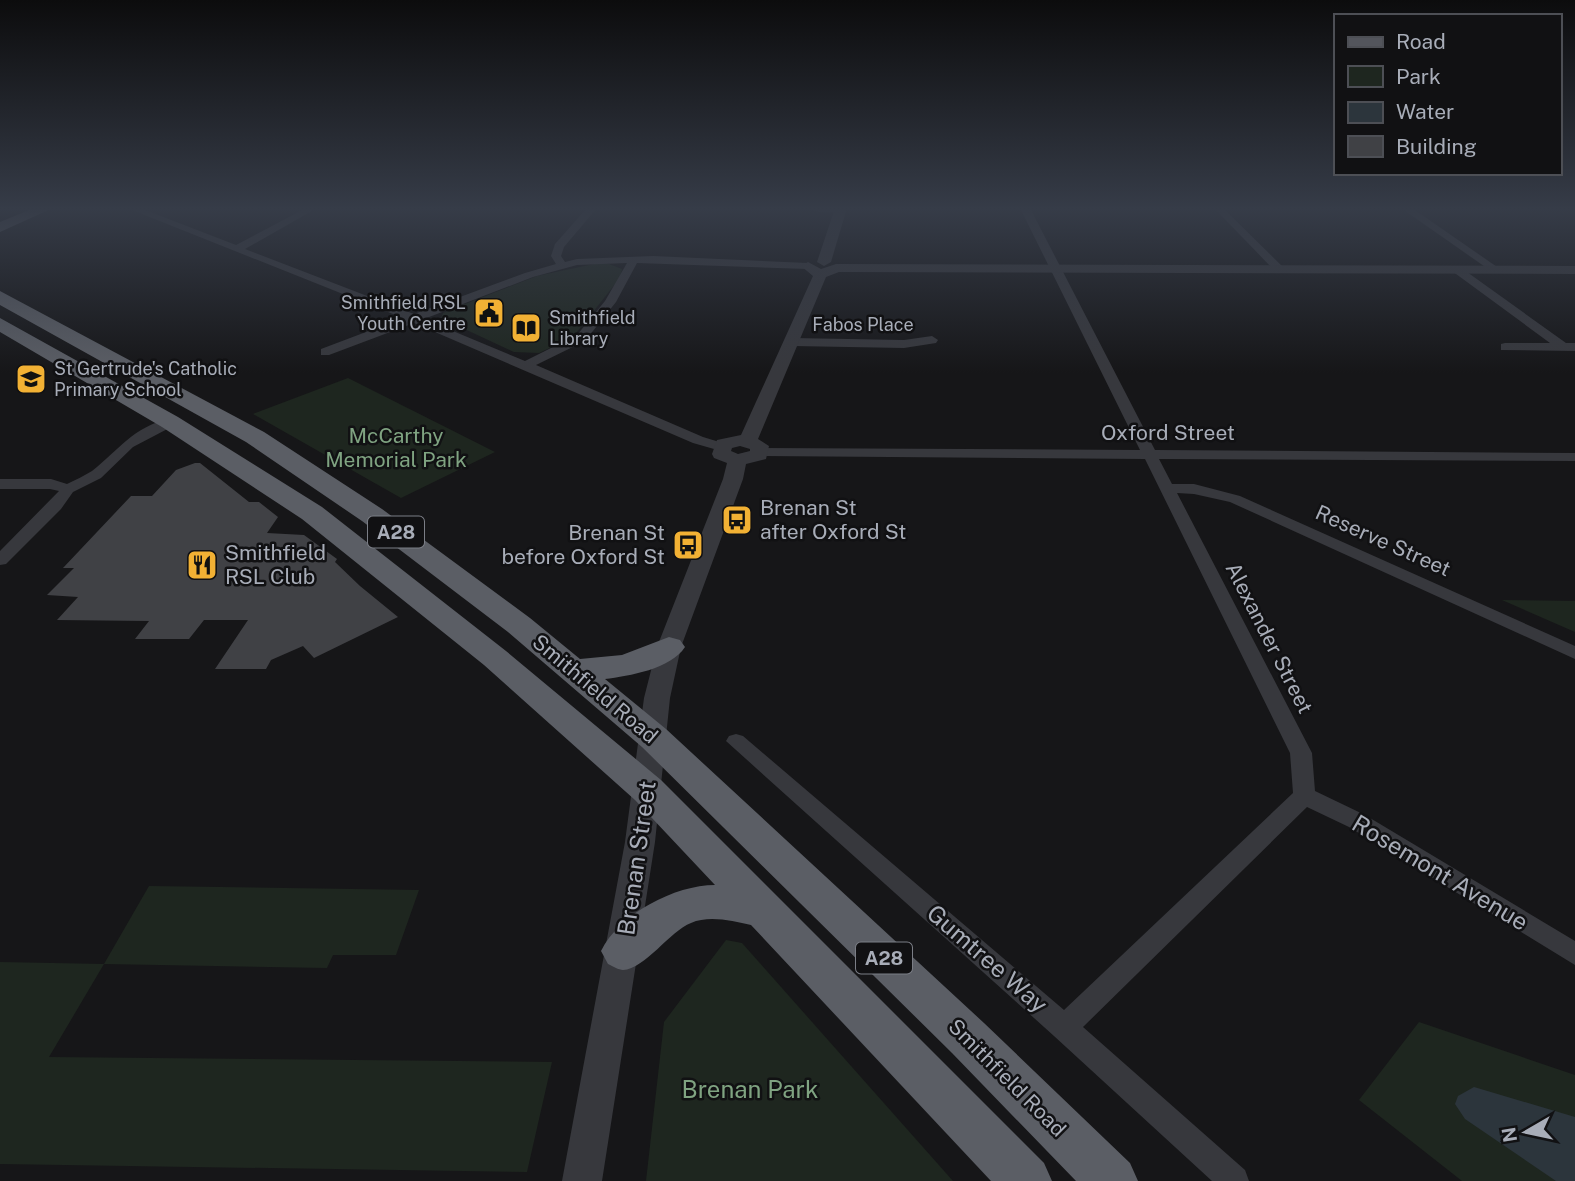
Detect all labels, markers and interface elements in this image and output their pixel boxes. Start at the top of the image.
legend [1334,14,1561,175]
text: Road [1396,29,1446,54]
text: Park [1396,64,1441,89]
text: Water [1396,99,1454,124]
text: Building [1396,134,1477,159]
place label: Smithfield RSL Youth Centre [341,292,466,334]
public building icon: Smithfield RSL Youth Centre [472,296,506,330]
place label: Smithfield Library [549,307,636,349]
library icon: Smithfield Library [509,311,543,345]
street label: Fabos Place [812,314,914,335]
place label: St Gertrude's Catholic Primary School [54,358,237,400]
school or university icon: St Gertrude's Catholic Primary School [14,362,48,396]
street label: Oxford Street [1101,420,1235,445]
park label: McCarthy Memorial Park [325,423,467,472]
place label: Brenan St after Oxford St [760,495,907,544]
street label: Reserve Street [1312,500,1455,582]
bus stop icon: Brenan St after Oxford St [720,503,754,537]
road number: A28 [368,516,424,548]
place label: Brenan St before Oxford St [502,520,665,569]
bus stop icon: Brenan St before Oxford St [671,528,705,562]
place label: Smithfield RSL Club [225,540,326,589]
restaurant icon: Smithfield RSL Club [185,548,219,582]
street label: Alexander Street [1221,558,1318,717]
street label: Smithfield Road [528,629,663,748]
street label: Brenan Street [611,779,661,937]
street label: Rosemont Avenue [1347,809,1534,936]
street label: Gumtree Way [922,898,1054,1018]
road number: A28 [856,942,912,974]
street label: Smithfield Road [943,1014,1071,1142]
park label: Brenan Park [682,1075,818,1103]
north arrow [1491,1097,1561,1167]
text: N [1497,1126,1521,1144]

